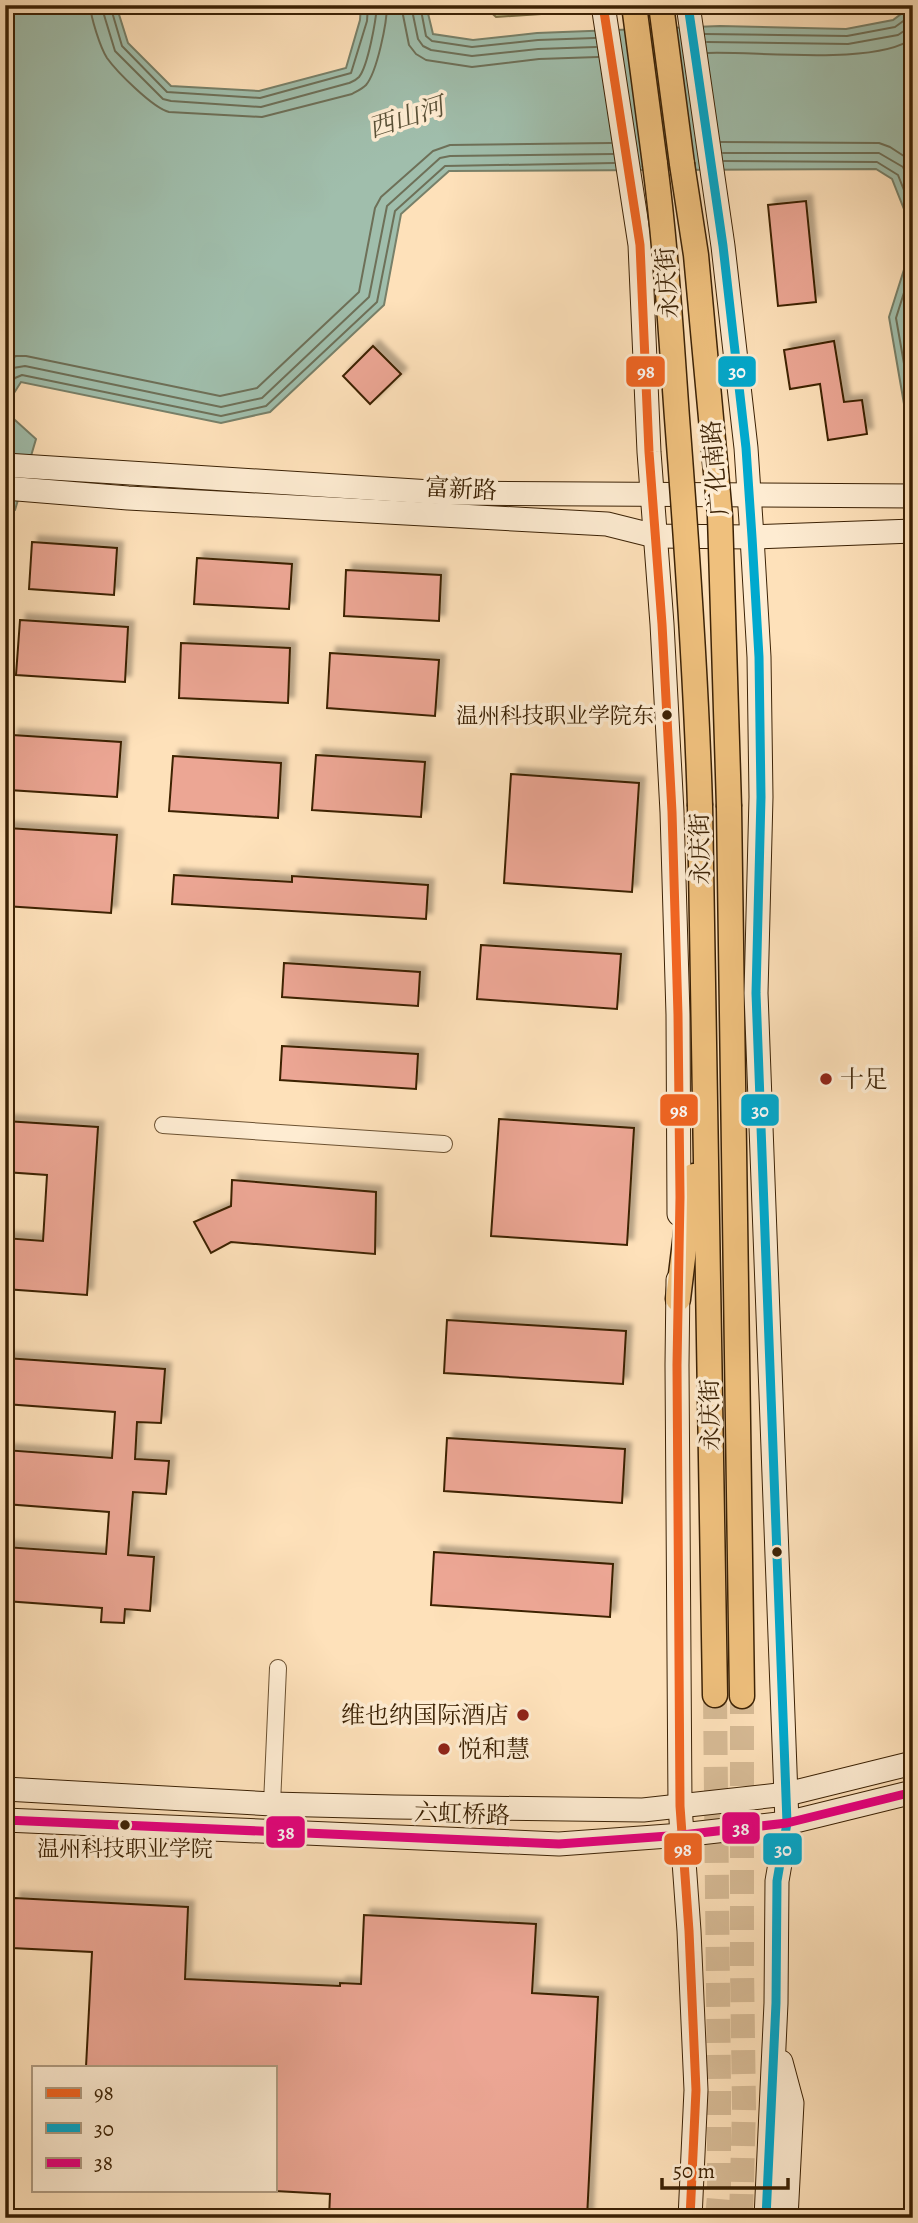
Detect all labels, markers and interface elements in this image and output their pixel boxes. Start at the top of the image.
water label: 西山河 [364,88,452,146]
street label: 永庆街 [649,246,685,320]
line badge: 98 [625,355,666,388]
line badge: 30 [717,355,757,388]
text: 98 [637,359,655,385]
text: 30 [728,359,746,385]
street label: 广化南路 [695,419,735,517]
street label: 富新路 [424,471,498,507]
place label: 温州科技职业学院东 [456,701,654,731]
marker: 温州科技职业学院东 [660,708,674,722]
street label: 永庆街 [683,813,717,885]
place label: 十足 [840,1063,888,1095]
marker: 十足 [818,1071,834,1087]
line badge: 98 [659,1093,699,1127]
line badge: 30 [740,1093,780,1127]
text: 98 [670,1098,688,1124]
text: 30 [751,1098,769,1124]
street label: 永庆街 [693,1379,727,1451]
unlabelled marker [770,1545,784,1559]
place label: 维也纳国际酒店 [341,1699,509,1731]
marker: 维也纳国际酒店 [515,1707,531,1723]
place label: 悦和慧 [458,1733,530,1765]
marker: 悦和慧 [436,1741,452,1757]
street label: 六虹桥路 [413,1796,511,1832]
line badge: 38 [721,1811,761,1845]
line badge: 38 [265,1815,306,1849]
text: 38 [732,1816,750,1842]
marker: 温州科技职业学院 [118,1818,132,1832]
text: 38 [277,1820,295,1846]
line badge: 98 [663,1832,703,1866]
line badge: 30 [762,1832,803,1866]
place label: 温州科技职业学院 [37,1834,213,1864]
text: 98 [674,1837,692,1863]
text: 30 [774,1837,792,1863]
legend [32,2066,276,2192]
text: 98 [94,2079,114,2107]
text: 30 [94,2115,114,2143]
scale bar [662,2146,788,2190]
text: 38 [94,2149,113,2177]
text: 50 m [673,2157,715,2185]

